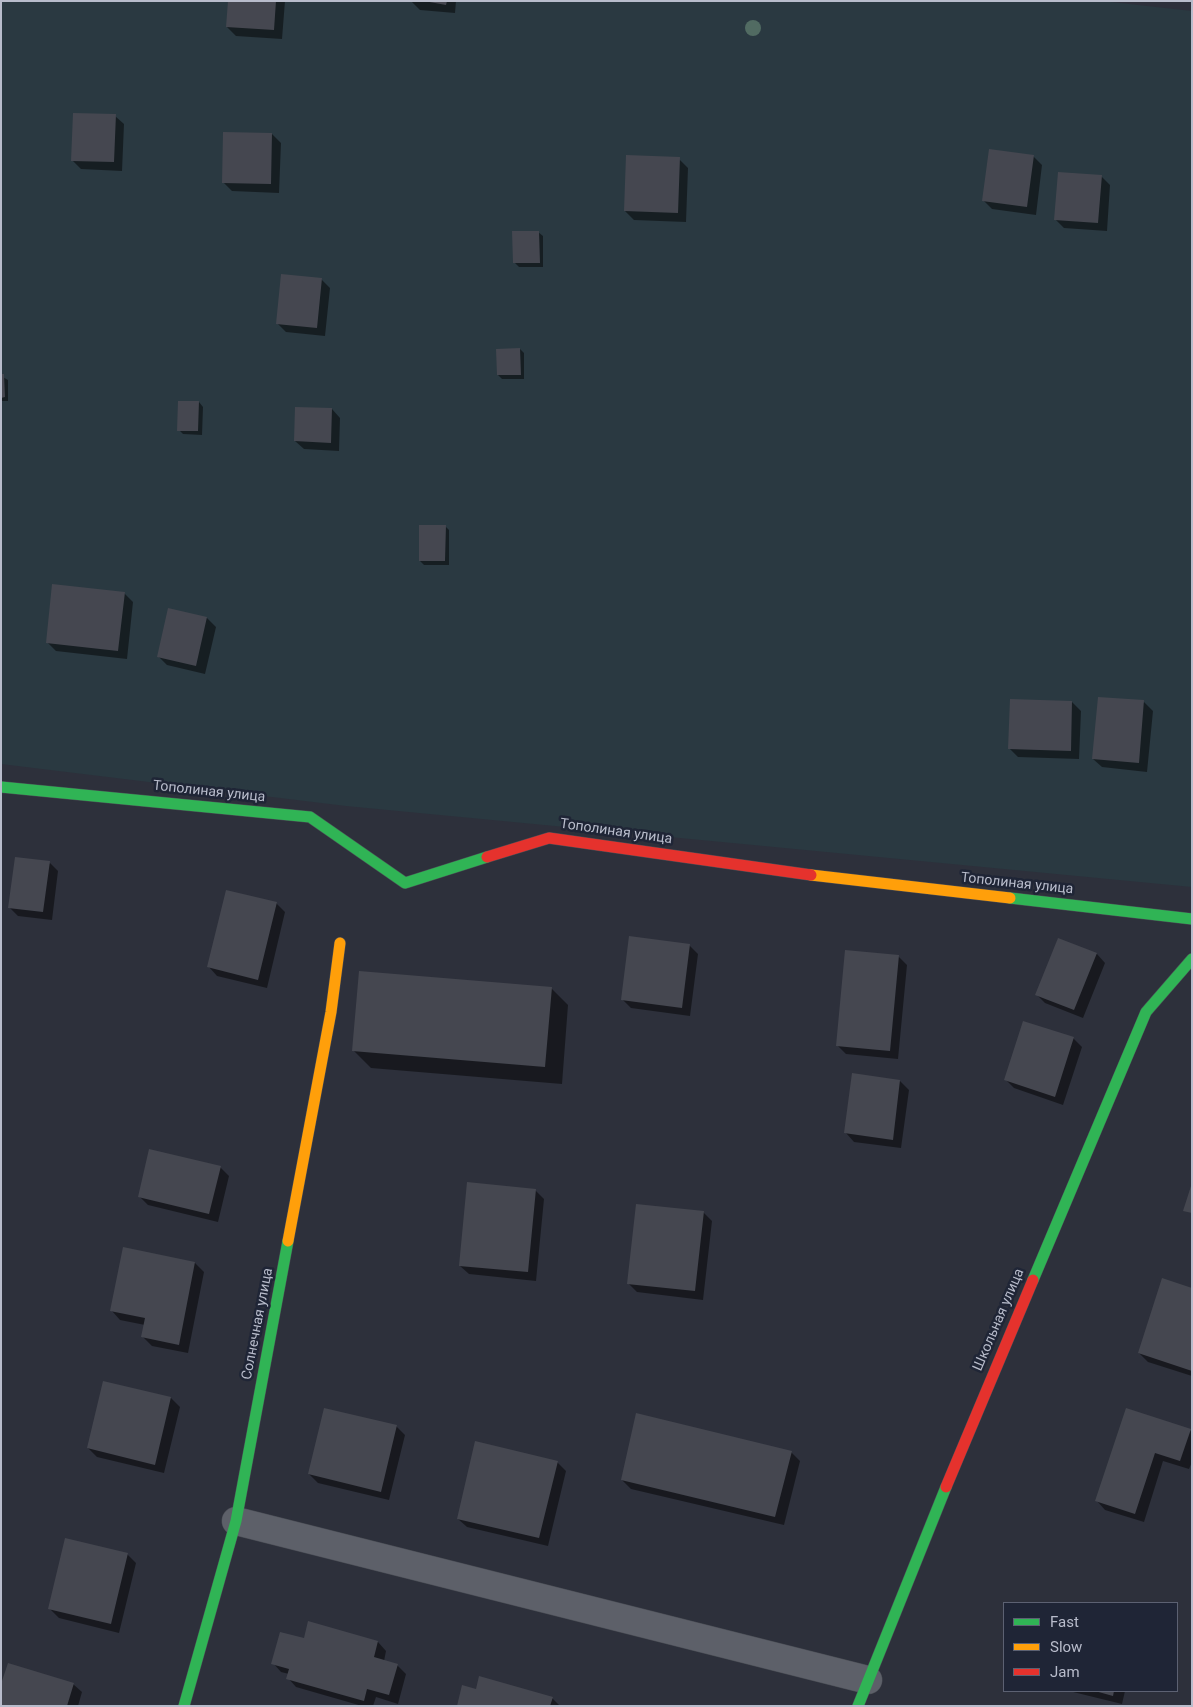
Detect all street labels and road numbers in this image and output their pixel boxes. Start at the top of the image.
street label: Тополиная улица [152,778,266,806]
street label: Тополиная улица [559,816,673,848]
street label: Тополиная улица [960,870,1074,898]
street label: Школьная улица [970,1266,1028,1374]
street label: Солнечная улица [239,1267,277,1381]

